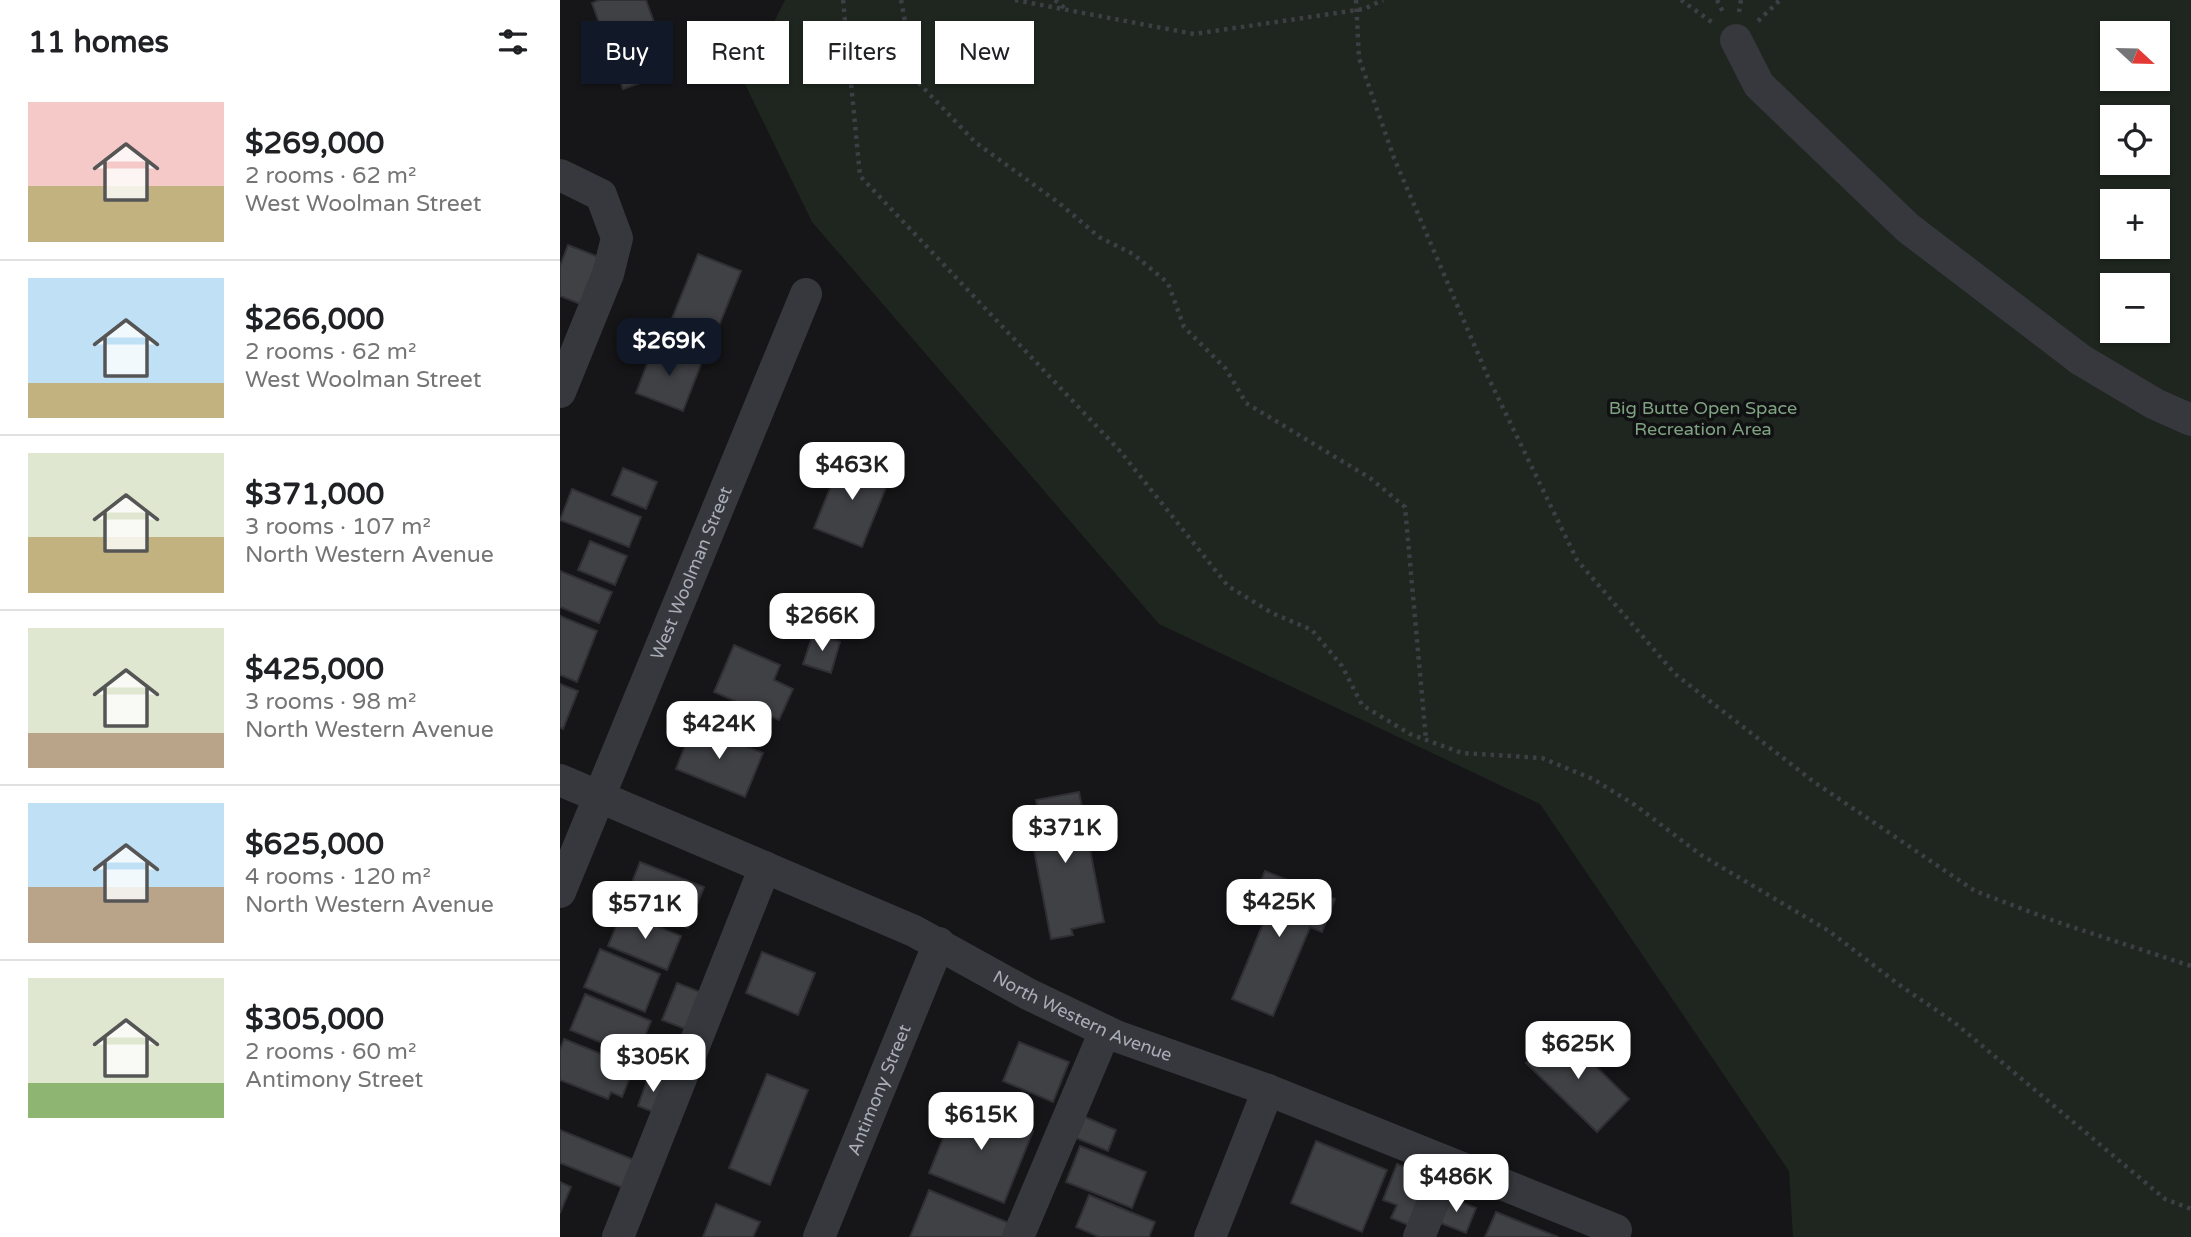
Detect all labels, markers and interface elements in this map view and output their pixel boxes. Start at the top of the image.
chip: Buy [581,21,673,84]
chip: Rent [687,21,789,84]
chip: Filters [803,21,921,84]
chip: New [935,21,1034,84]
north arrow [2100,21,2170,91]
map controls [2100,21,2170,343]
icon: filters [494,23,532,61]
text: 11 homes [28,24,169,61]
button: locate [2100,105,2170,175]
text: $269,000 [245,125,384,162]
icon: home [84,130,168,214]
text: 2 rooms · 62 m² [245,162,416,190]
button: + [2100,189,2170,259]
text: West Woolman Street [245,190,482,218]
button: − [2100,273,2170,343]
text: $266,000 [245,301,384,338]
icon: home [84,306,168,390]
pin: $269K [620,318,718,378]
text: $269K [633,327,705,355]
text: 2 rooms · 62 m² [245,338,416,366]
text: West Woolman Street [245,366,482,394]
park label: Big Butte Open Space Recreation Area [1609,397,1797,440]
pin: $463K [803,442,901,502]
text: $463K [816,451,888,479]
text: $371,000 [245,476,384,513]
icon: home [84,481,168,565]
street label: West Woolman Street [646,483,737,663]
text: 3 rooms · 107 m² [245,513,431,541]
text: North Western Avenue [245,541,494,569]
pin: $266K [773,594,871,653]
text: $266K [786,602,858,630]
text: $425,000 [245,651,384,688]
icon: home [84,656,168,740]
text: 3 rooms · 98 m² [245,688,416,716]
pin: $424K [670,702,768,761]
text: $424K [683,710,755,738]
text: North Western Avenue [245,716,494,744]
pin: $371K [1016,806,1114,865]
text: $371K [1029,814,1101,842]
text: $625,000 [245,826,384,863]
icon: home [84,831,168,915]
text: 4 rooms · 120 m² [245,863,431,891]
pin: $425K [1230,880,1328,939]
pin: $571K [596,881,694,941]
text: $425K [1243,888,1315,916]
text: $571K [609,890,681,918]
text: North Western Avenue [245,891,494,919]
street label: North Western Avenue [989,966,1175,1066]
text: $305,000 [245,1001,384,1038]
icon: home [84,1006,168,1090]
street label: Antimony Street [843,1021,916,1159]
pin: $625K [1529,1021,1627,1081]
text: $625K [1542,1030,1614,1058]
pin: $305K [604,1034,702,1094]
text: 2 rooms · 60 m² [245,1038,416,1066]
text: $305K [617,1043,689,1071]
text: Antimony Street [245,1066,423,1094]
pin: $615K [932,1092,1030,1152]
text: $615K [945,1101,1017,1129]
pin: $486K [1407,1154,1505,1214]
text: $486K [1420,1163,1492,1191]

